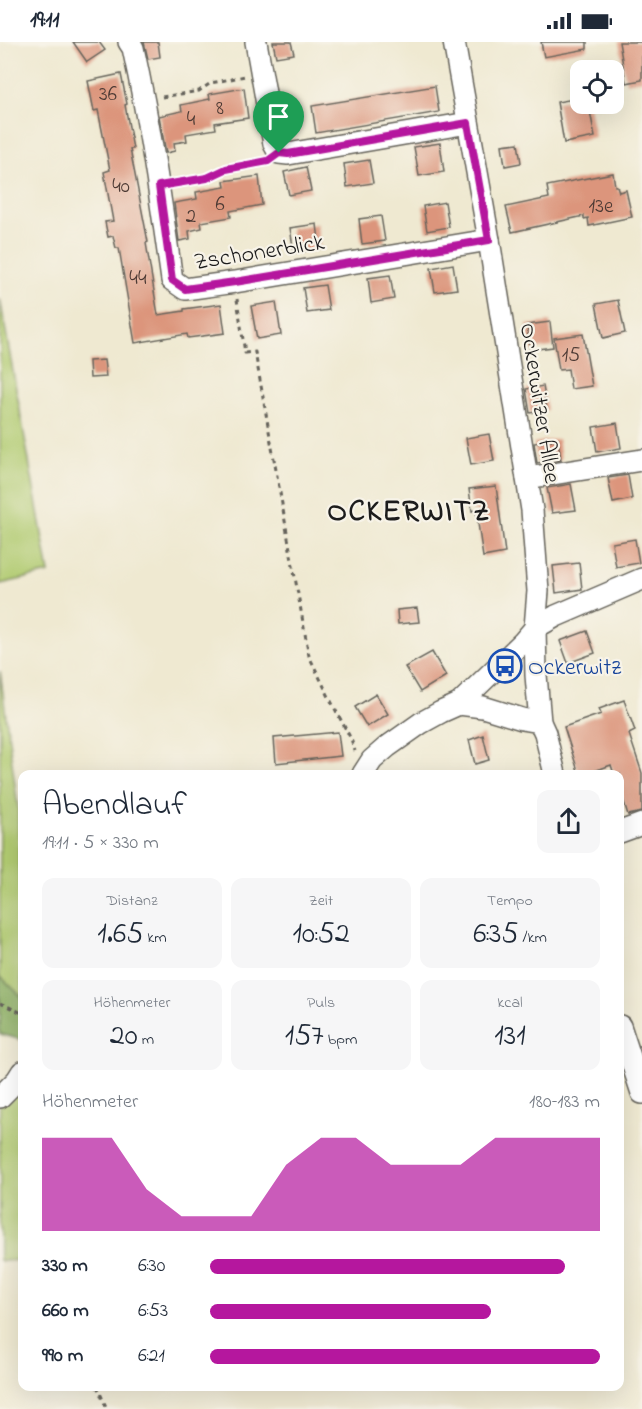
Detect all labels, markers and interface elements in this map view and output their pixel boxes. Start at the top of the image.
text: 19:11 [30,5,59,37]
map controls [570,60,624,114]
button: locate [570,60,624,114]
house number: 36 [99,80,117,110]
pin [253,91,304,153]
house number: 8 [216,94,224,124]
icon: arrive [262,100,295,133]
house number: 4 [187,105,196,135]
house number: 40 [112,172,130,202]
house number: 6 [215,190,225,220]
house number: 13e [589,192,614,222]
house number: 2 [186,202,196,232]
street label: Zschonerblick [192,226,328,281]
house number: 44 [129,264,147,294]
street label: Ockerwitzer Allee [509,321,569,486]
house number: 15 [562,341,580,371]
district label: OCKERWITZ [327,491,491,535]
bus stop icon: Ockerwitz [487,648,523,684]
place label: Ockerwitz [528,651,622,686]
text: Abendlauf [42,782,187,830]
button: share [537,790,600,853]
text: 19:11 · 5 × 330 m [42,829,159,858]
text: Distanz [106,889,158,913]
text: Zeit [309,889,333,913]
text: Tempo [487,889,533,913]
text: 1.65 [97,913,143,957]
text: 10:52 [292,913,350,957]
text: 6:35 [473,913,518,957]
text: km [143,926,167,950]
text: /km [518,926,547,950]
text: Höhenmeter [94,991,170,1015]
text: Puls [307,991,335,1015]
text: kcal [497,991,523,1015]
text: 20 [110,1015,138,1059]
text: 157 [285,1015,324,1059]
text: 131 [494,1015,526,1059]
text: m [138,1028,154,1052]
text: bpm [324,1028,357,1052]
text: Höhenmeter [42,1088,138,1117]
text: 180–183 m [529,1088,600,1117]
text: 330 m [42,1252,88,1281]
text: 6:30 [138,1252,165,1281]
text: 660 m [42,1297,89,1326]
text: 6:53 [138,1297,168,1326]
text: 990 m [42,1342,83,1371]
text: 6:21 [138,1342,165,1371]

